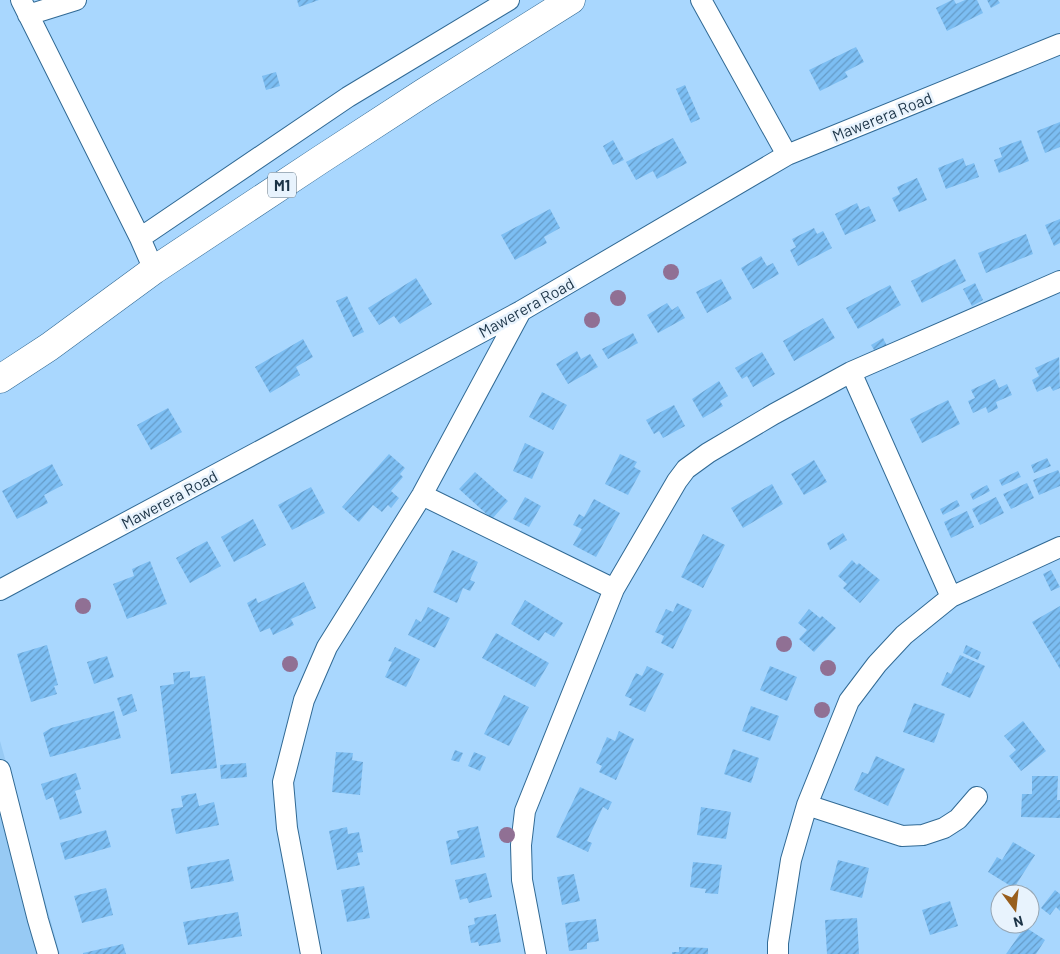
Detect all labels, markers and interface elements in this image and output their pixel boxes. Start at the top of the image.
street label: Mawerera Road [829,87,935,145]
road number: M1 [268,172,296,198]
street label: Mawerera Road [475,273,577,341]
street label: Mawerera Road [118,466,220,532]
north arrow [990,884,1040,934]
text: N [1012,913,1025,931]

